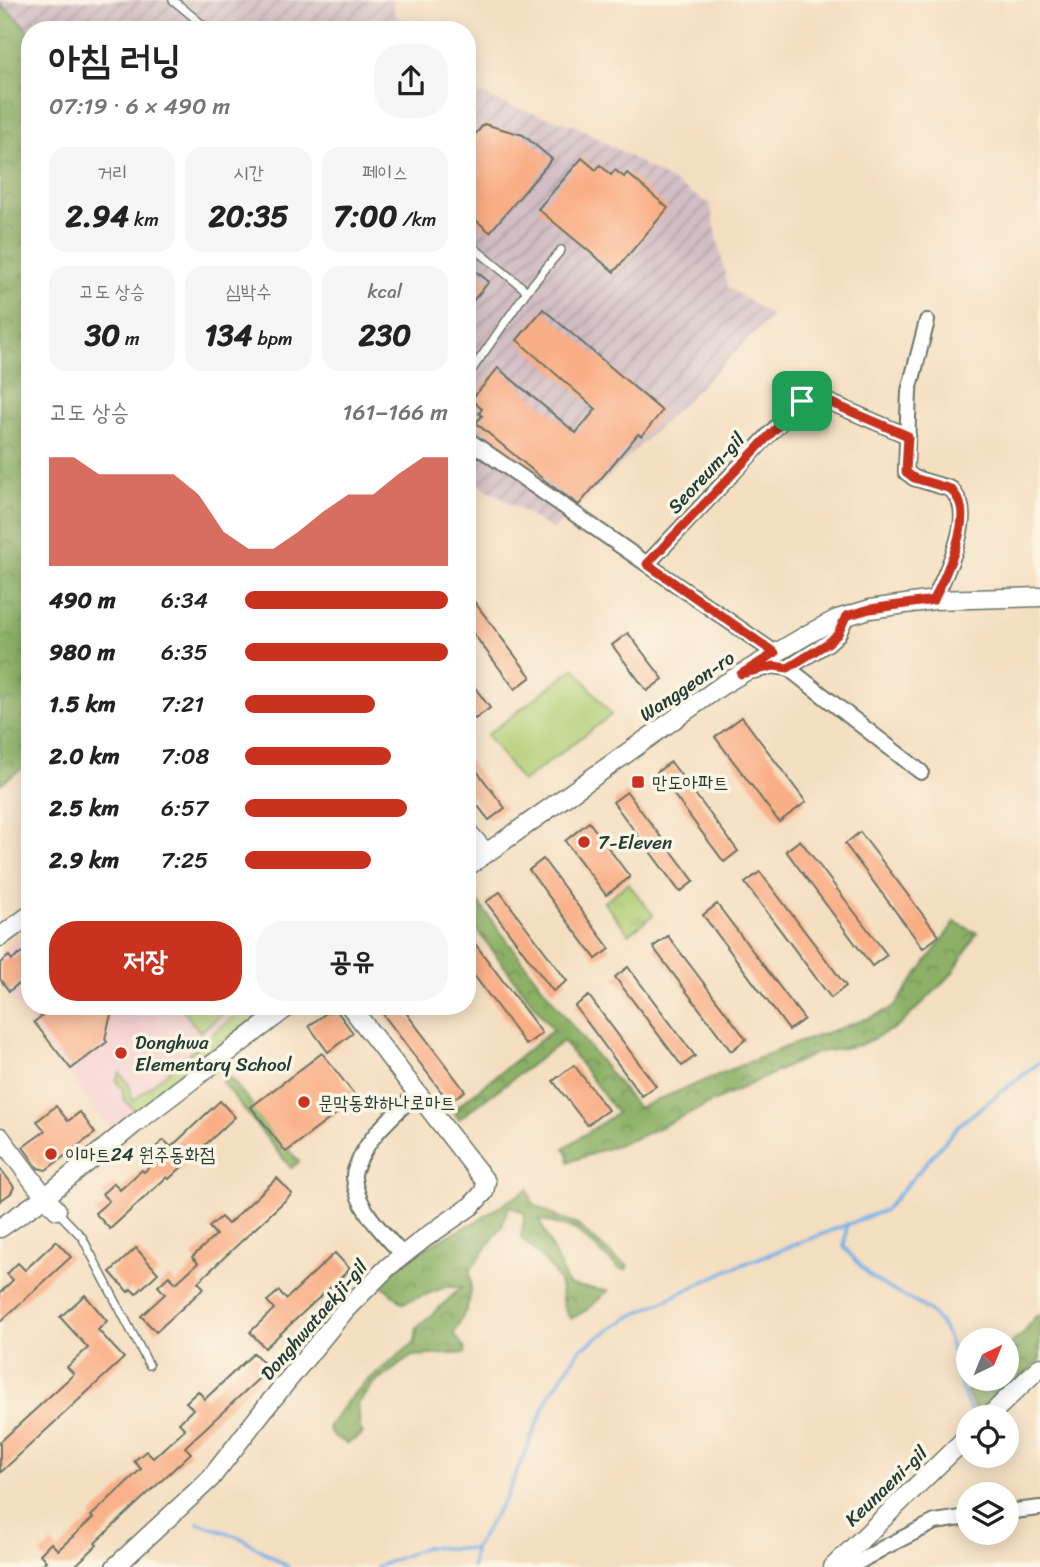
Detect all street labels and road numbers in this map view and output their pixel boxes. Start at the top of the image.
street label: Seoreum-gil [659,424,753,522]
street label: Wanggeon-ro [632,642,742,730]
street label: Donghwataekji-gil [252,1252,377,1388]
street label: Keunaeni-gil [837,1437,936,1535]

